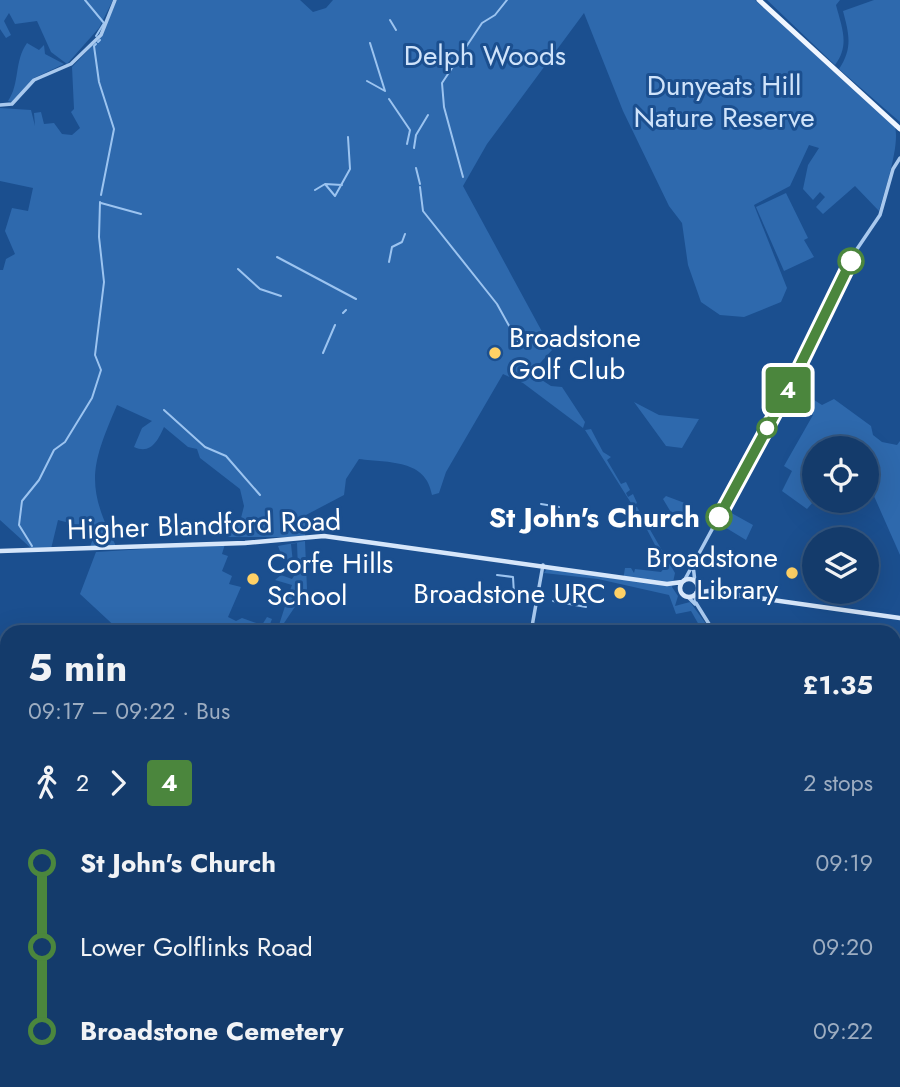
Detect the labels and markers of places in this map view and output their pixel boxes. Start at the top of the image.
unlabelled marker [838,248,864,274]
place label: Broadstone Golf Club [509,317,641,390]
marker: Broadstone Golf Club [487,345,503,361]
unlabelled marker [757,418,777,438]
place label: St John's Church [489,497,700,538]
marker: St John's Church [706,504,732,530]
place label: Broadstone Library [646,537,779,610]
place label: Corfe Hills School [267,543,393,616]
marker: Broadstone Library [784,565,800,581]
marker: Corfe Hills School [245,571,261,587]
place label: Broadstone URC [413,573,606,614]
marker: Broadstone URC [612,585,628,601]

